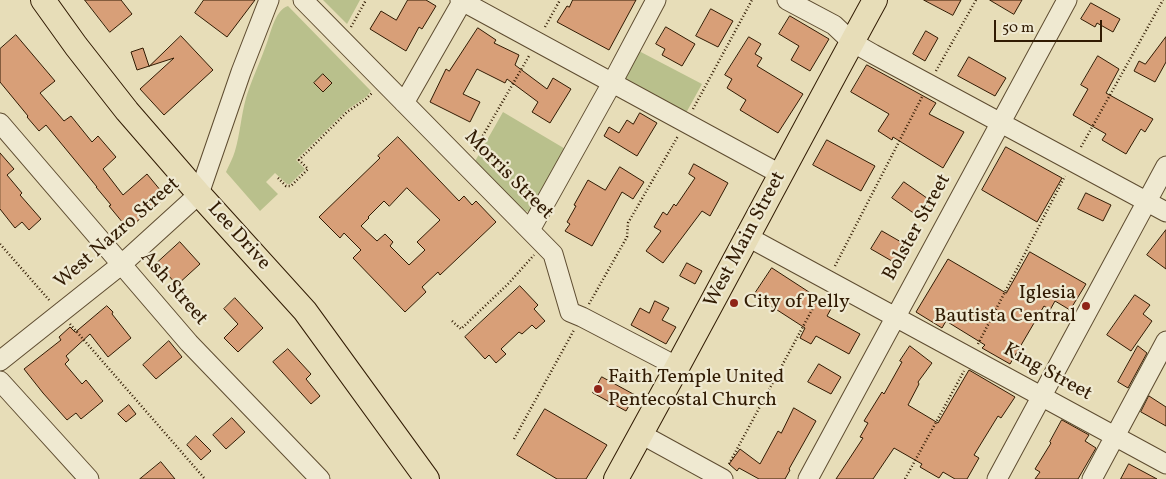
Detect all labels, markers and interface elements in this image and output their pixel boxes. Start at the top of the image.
scale bar [996,10,1104,42]
text: 50 m [1002,18,1034,39]
street label: Morris Street [458,126,558,226]
street label: West Main Street [700,168,792,312]
street label: Bolster Street [879,170,957,286]
street label: West Nazro Street [51,173,185,295]
street label: Lee Drive [201,198,275,276]
street label: Ash Street [134,247,212,331]
place label: Iglesia Bautista Central [934,282,1076,329]
place label: City of Pelly [744,291,850,315]
marker: City of Pelly [728,297,740,309]
marker: Iglesia Bautista Central [1080,300,1092,312]
street label: King Street [998,339,1096,407]
place label: Faith Temple United Pentecostal Church [608,366,784,413]
marker: Faith Temple United Pentecostal Church [592,383,604,395]

